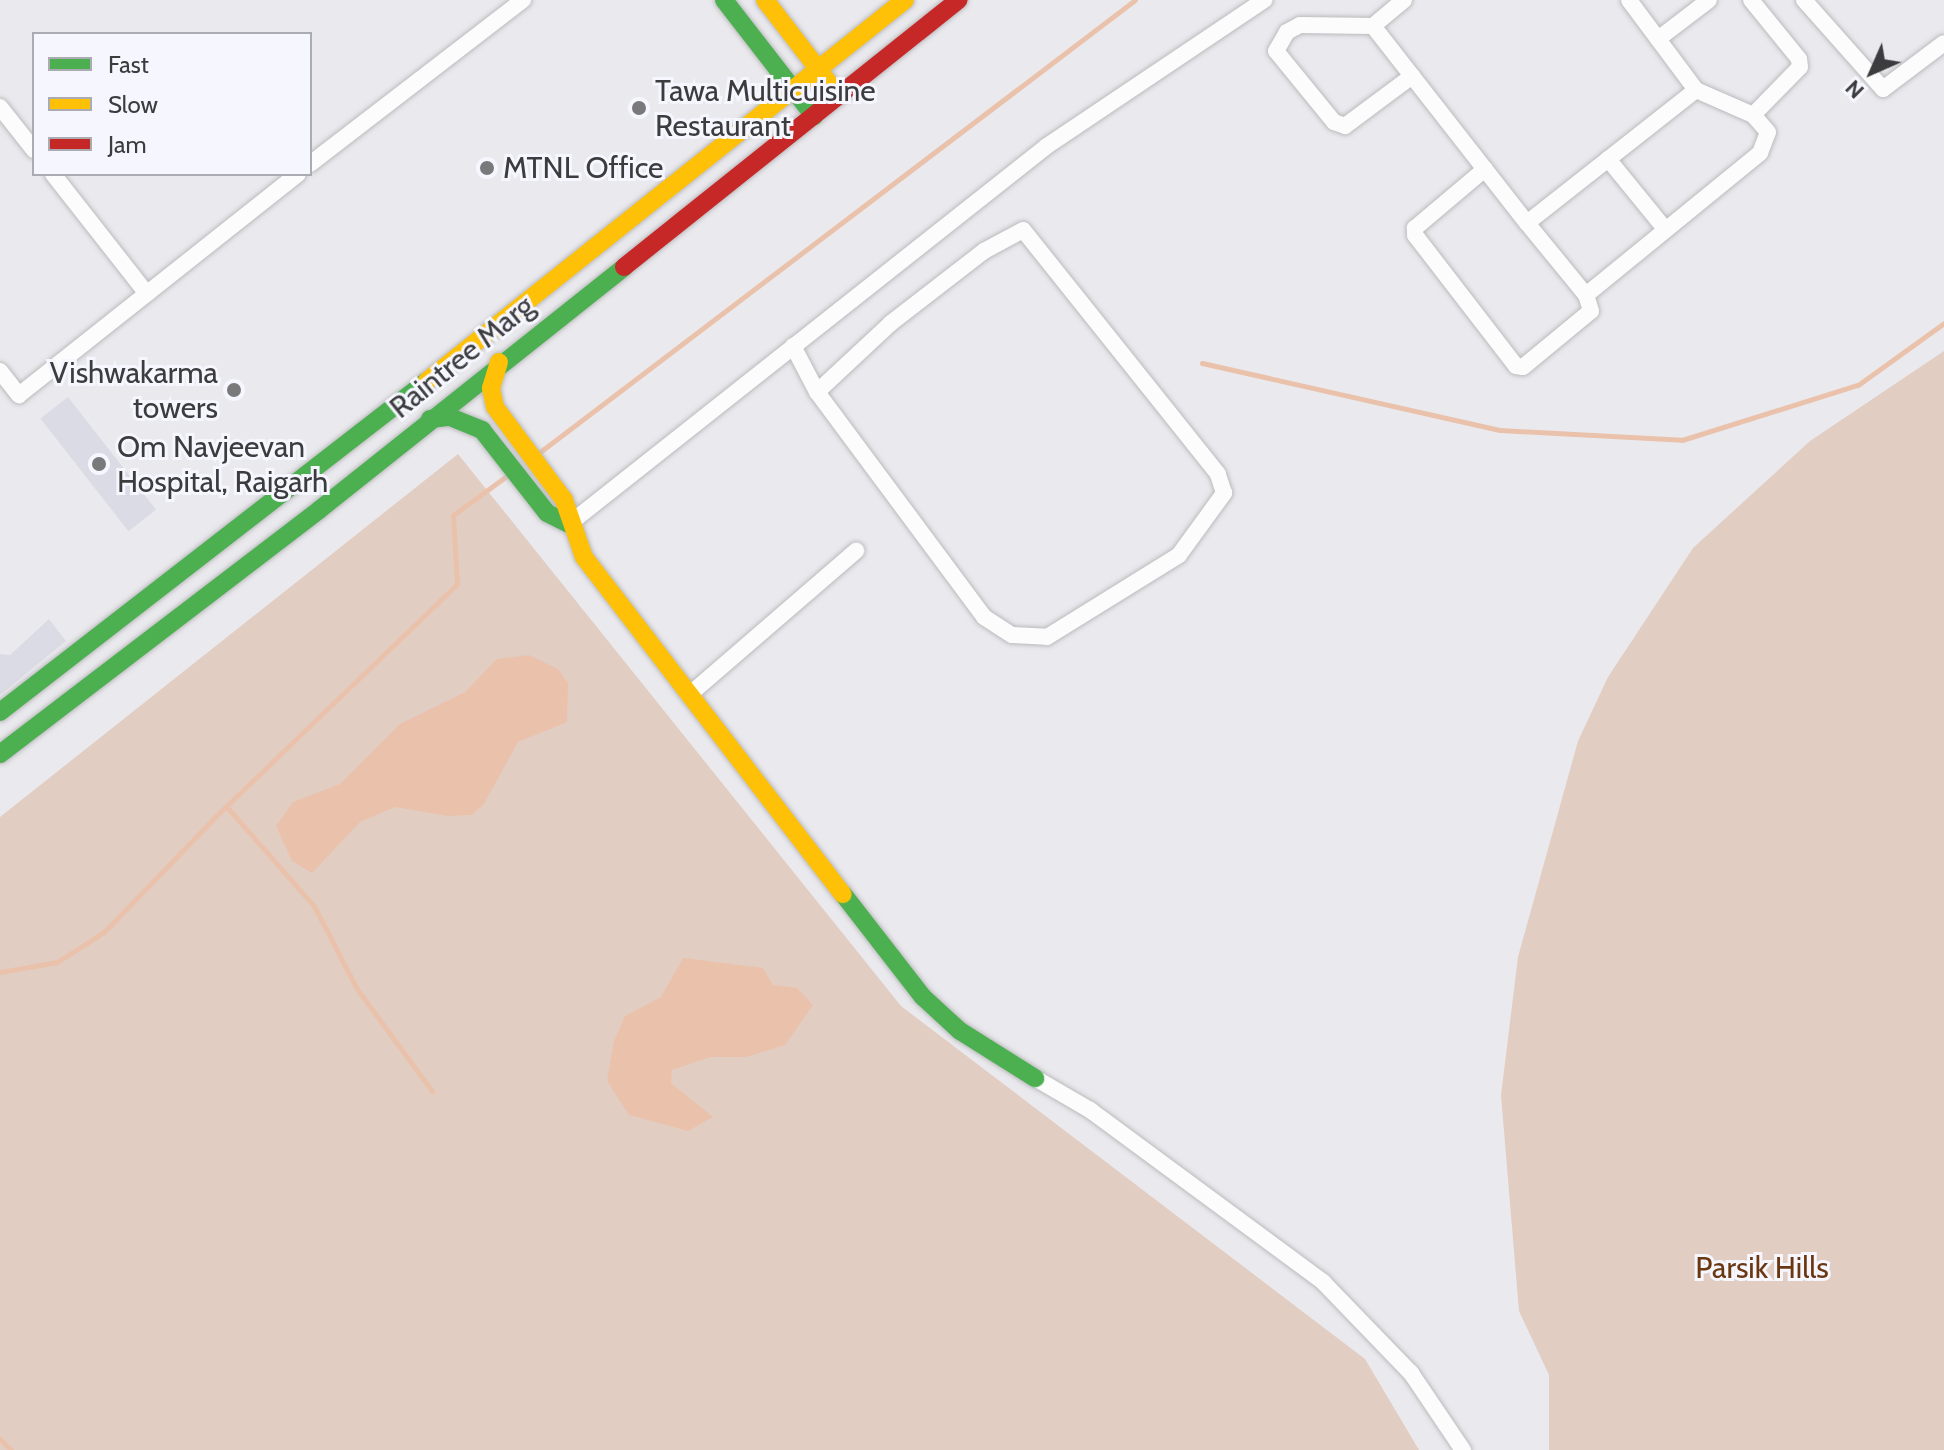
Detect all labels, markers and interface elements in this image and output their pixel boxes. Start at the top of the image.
legend [32,32,312,176]
north arrow [1832,32,1912,112]
text: Fast [108,50,149,79]
place label: Tawa Multicuisine Restaurant [655,73,876,144]
text: N [1840,74,1870,104]
text: Slow [108,90,158,119]
marker: Tawa Multicuisine Restaurant [630,99,648,117]
text: Jam [108,130,146,159]
place label: MTNL Office [503,150,663,186]
marker: MTNL Office [478,159,496,177]
street label: Raintree Marg [383,288,541,426]
place label: Vishwakarma towers [50,355,218,426]
marker: Vishwakarma towers [225,381,243,399]
place label: Om Navjeevan Hospital, Raigarh [117,429,328,500]
marker: Om Navjeevan Hospital, Raigarh [88,453,110,475]
park label: Parsik Hills [1695,1250,1829,1286]

